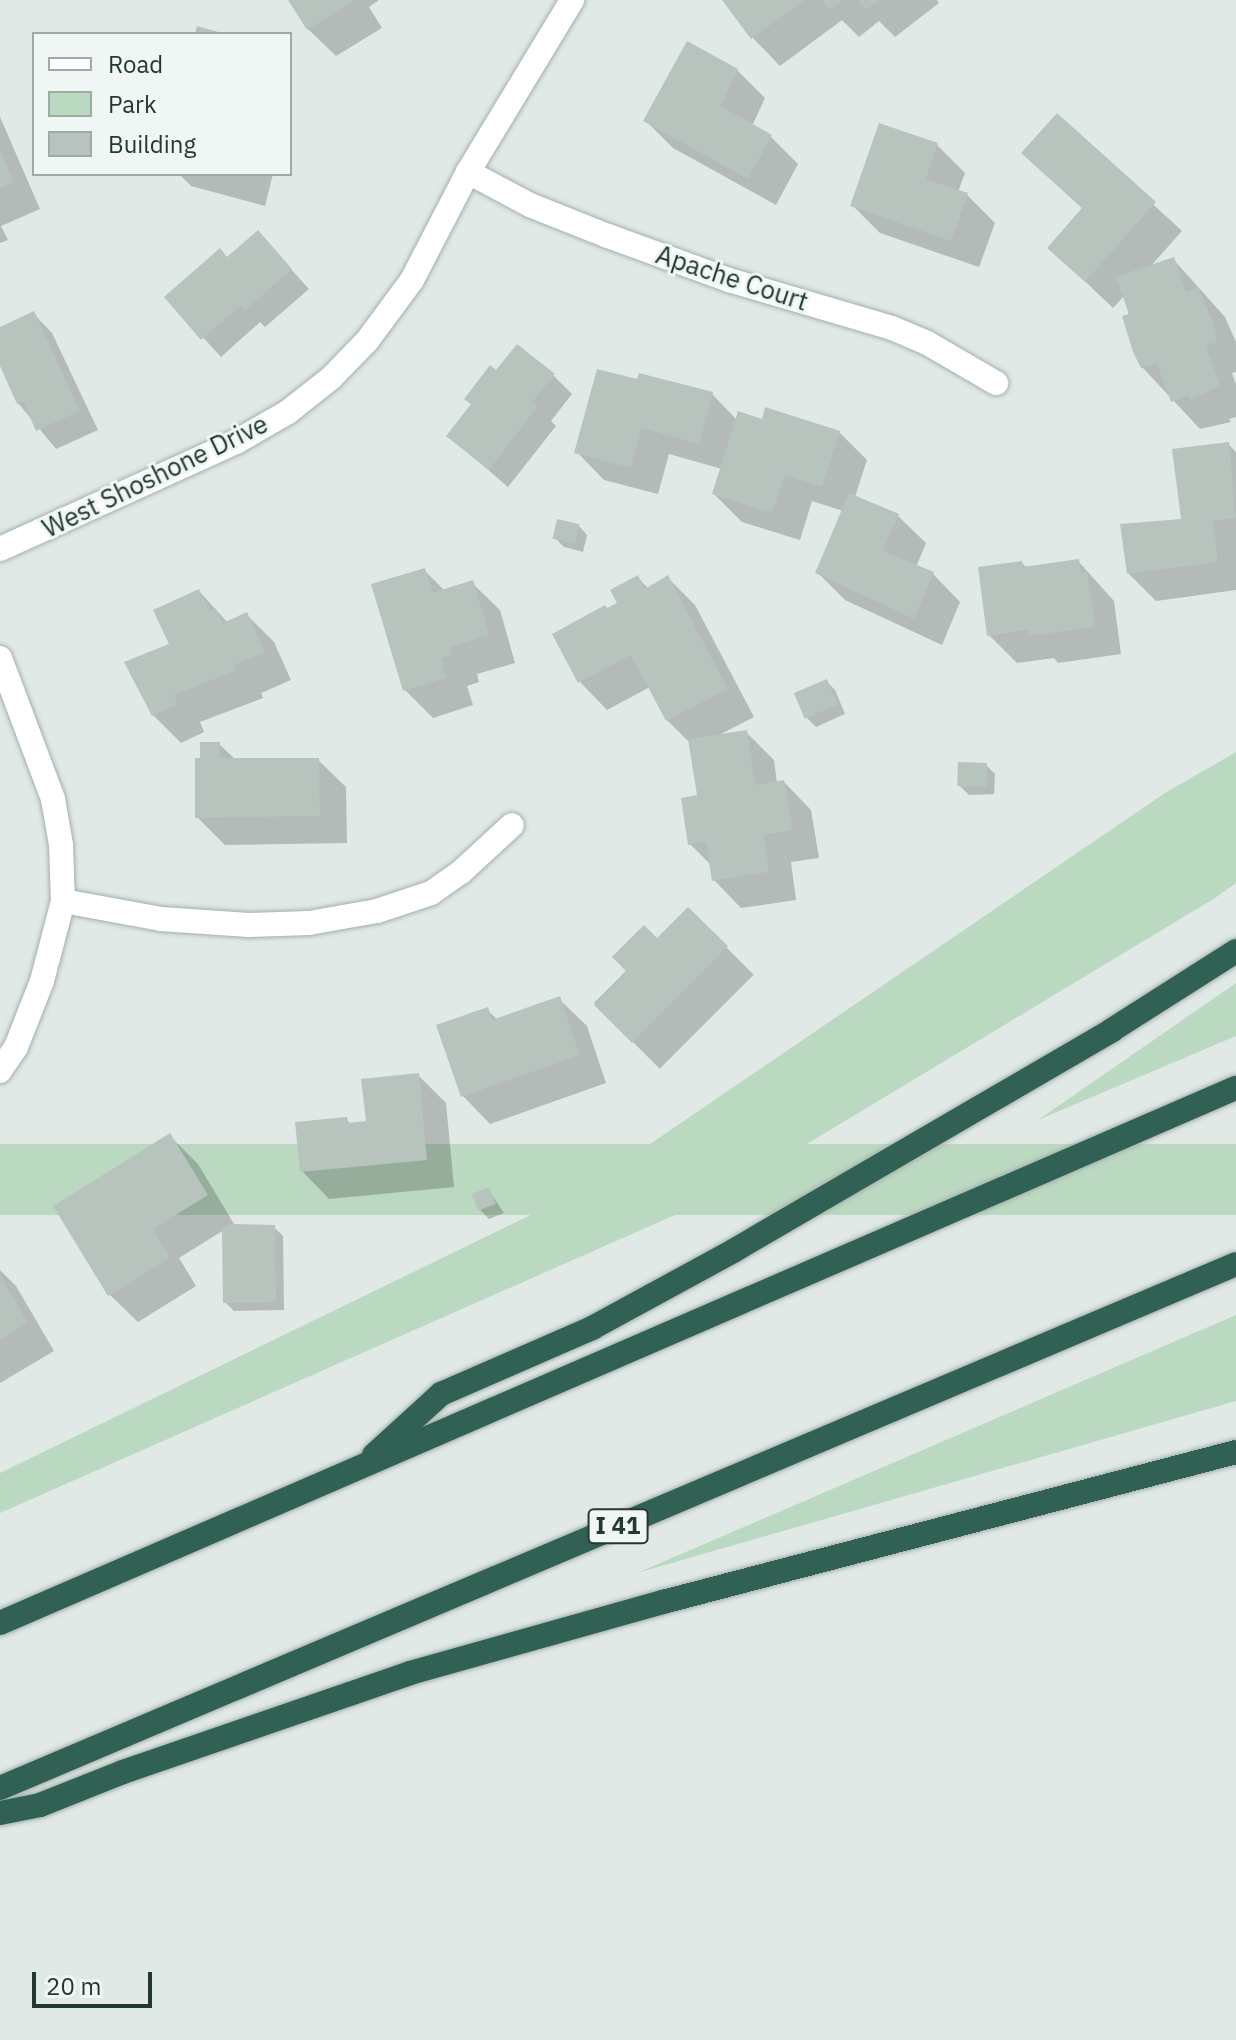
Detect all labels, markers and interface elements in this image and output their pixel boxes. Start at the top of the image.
legend [32,32,292,176]
text: Road [108,48,163,80]
text: Park [108,88,157,120]
text: Building [108,128,196,160]
street label: Apache Court [652,239,812,317]
street label: West Shoshone Drive [37,408,273,544]
road number: I 41 [586,1506,650,1546]
scale bar [36,1956,156,2006]
text: 20 m [46,1970,101,2002]

